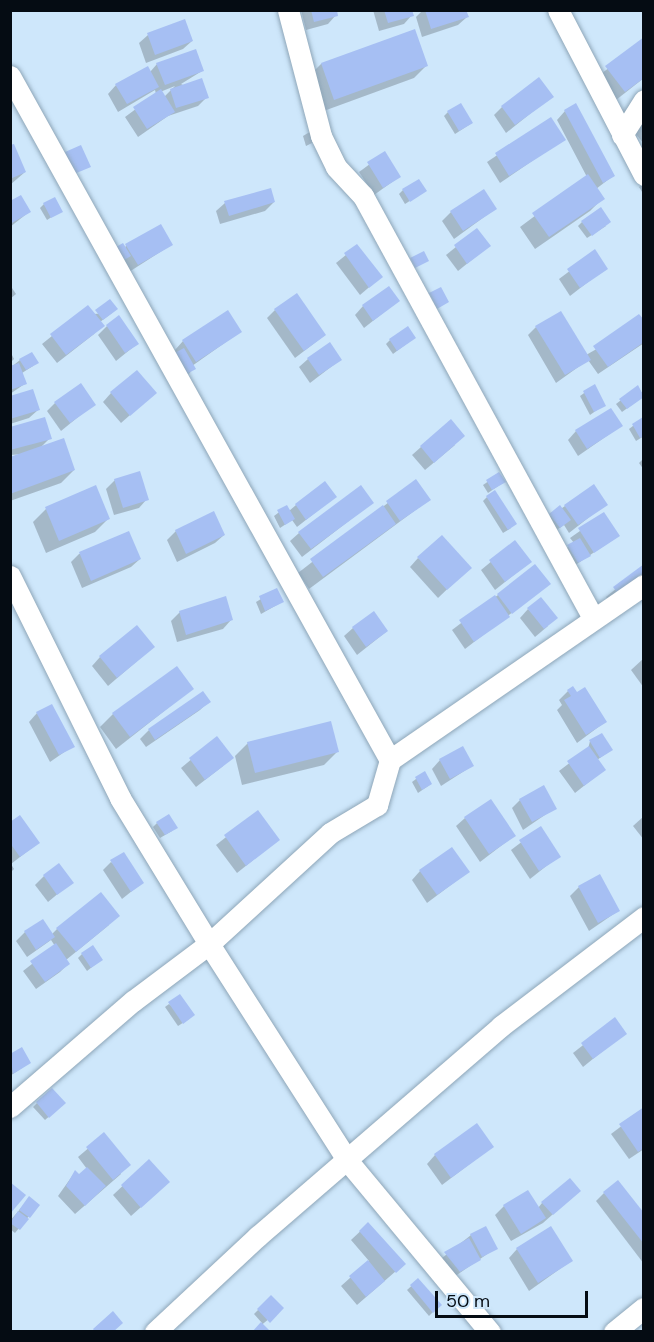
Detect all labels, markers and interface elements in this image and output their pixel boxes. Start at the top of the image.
scale bar [438,1279,591,1317]
text: 50 m [446,1289,490,1313]

